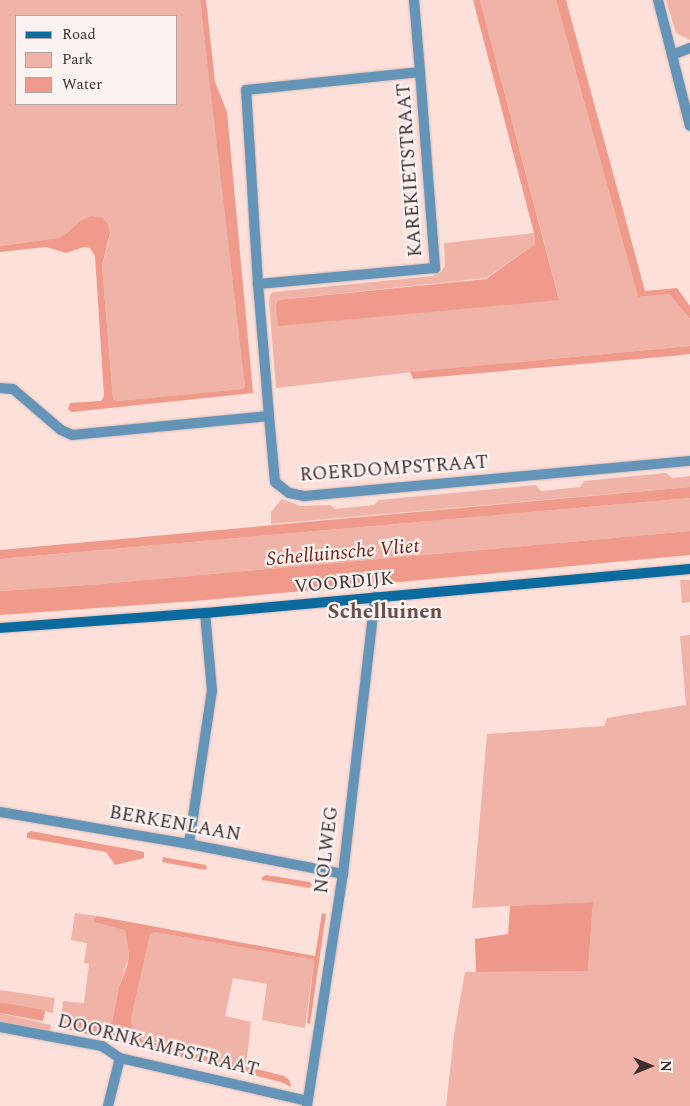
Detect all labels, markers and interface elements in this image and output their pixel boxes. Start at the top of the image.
legend [15,15,178,105]
text: Road [62,23,96,46]
text: Park [62,48,93,71]
text: Water [62,73,102,96]
street label: KAREKIETSTRAAT [393,82,427,258]
street label: ROERDOMPSTRAAT [299,451,489,487]
water label: Schelluinsche Vliet [265,534,421,572]
street label: VOORDIJK [293,567,395,599]
district label: Schelluinen [327,599,443,625]
street label: BERKENLAAN [107,801,243,847]
street label: NOLWEG [310,805,344,895]
street label: DOORNKAMPSTRAAT [55,1010,261,1082]
north arrow [625,1041,675,1091]
text: N [655,1060,676,1072]

